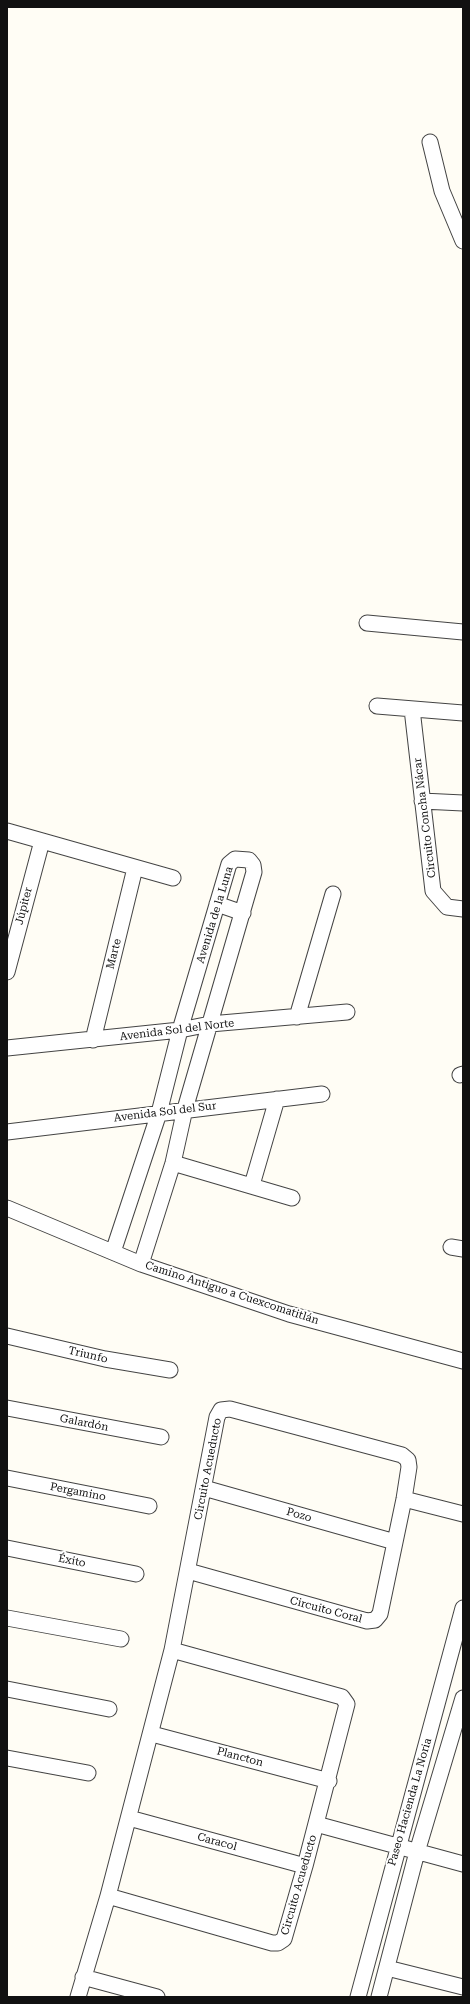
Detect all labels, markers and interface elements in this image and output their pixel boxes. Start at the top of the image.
street label: Circuito Concha Nácar [411,757,439,879]
street label: Avenida de la Luna [194,865,236,965]
street label: Júpiter [13,886,35,926]
street label: Marte [104,937,124,971]
street label: Avenida Sol del Norte [119,1016,235,1044]
street label: Avenida Sol del Sur [113,1099,217,1125]
street label: Camino Antiguo a Cuexcomatitlán [144,1259,320,1327]
street label: Triunfo [67,1344,109,1366]
street label: Galardón [59,1412,109,1434]
street label: Circuito Acueducto [192,1417,224,1521]
street label: Pergamino [49,1480,107,1504]
street label: Pozo [285,1505,313,1525]
street label: Éxito [57,1552,87,1570]
street label: Circuito Coral [288,1594,364,1626]
street label: Paseo Hacienda La Noria [385,1737,435,1867]
street label: Plancton [215,1744,265,1770]
street label: Caracol [196,1830,238,1854]
street label: Circuito Acueducto [278,1833,320,1937]

